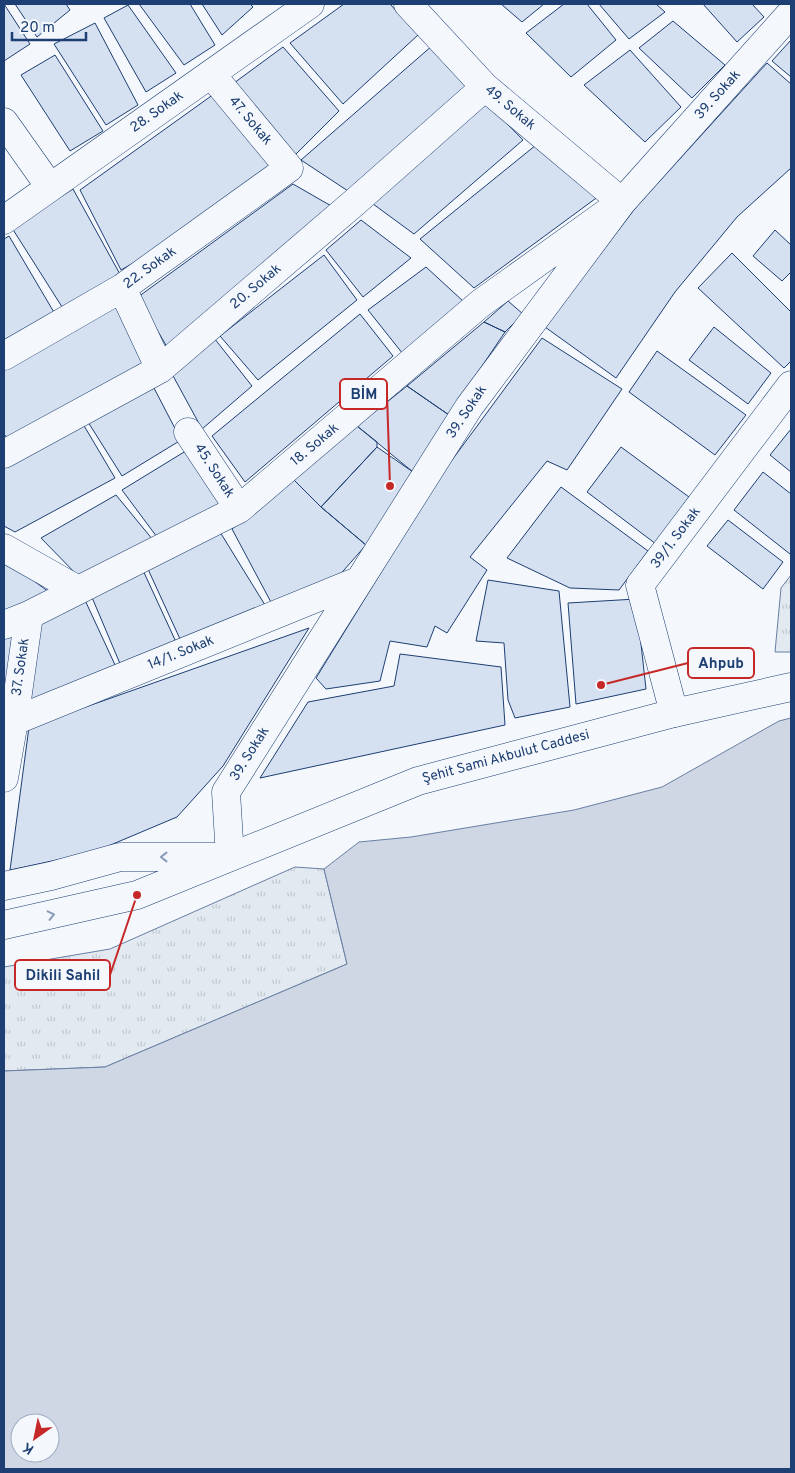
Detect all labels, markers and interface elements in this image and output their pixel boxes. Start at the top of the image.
scale bar [12,10,86,42]
text: 20 m [20,19,55,38]
street label: 39. Sokak [691,67,745,123]
street label: 49. Sokak [481,82,539,134]
street label: 28. Sokak [127,87,187,137]
street label: 47. Sokak [225,93,275,149]
street label: 22. Sokak [120,243,180,293]
street label: 20. Sokak [227,261,285,313]
callout: BİM [340,379,387,409]
street label: 39. Sokak [443,382,491,442]
text: BİM [351,385,377,405]
street label: 18. Sokak [287,420,343,470]
street label: 45. Sokak [190,441,238,501]
street label: 39/1. Sokak [647,504,705,572]
street label: 14/1. Sokak [145,632,217,674]
street label: 37. Sokak [9,637,33,697]
callout: Ahpub [688,648,754,678]
text: Ahpub [698,655,744,674]
street label: 39. Sokak [227,724,273,784]
street label: Şehit Sami Akbulut Caddesi [421,726,591,788]
one-way arrow [159,852,167,862]
one-way arrow [47,910,56,920]
callout: Dikili Sahil [15,960,110,990]
text: Dikili Sahil [26,967,100,986]
north arrow [10,1413,60,1463]
text: K [20,1438,38,1457]

